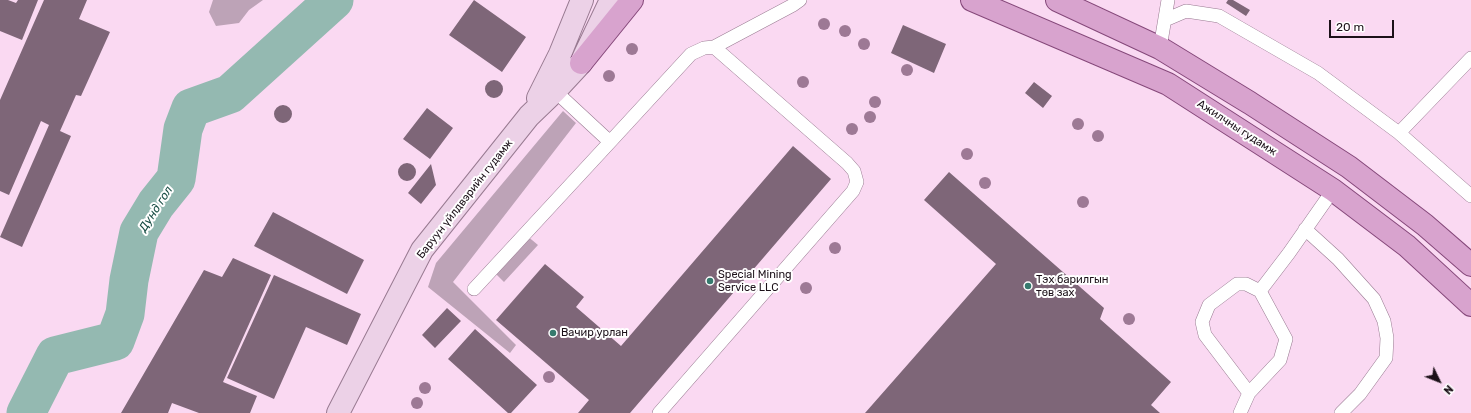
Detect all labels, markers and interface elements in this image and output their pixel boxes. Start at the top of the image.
scale bar [1331,12,1396,38]
text: 20 m [1336,20,1364,34]
street label: Ажилчны гудамж [1195,97,1279,159]
street label: Баруун үйлдвэрийн гудамж [414,137,516,261]
water label: Дунд гол [136,184,176,234]
place label: Special Mining Service LLC [718,268,792,294]
place label: Тэх барилгын төв зах [1036,273,1108,299]
marker: Special Mining Service LLC [705,276,715,286]
marker: Тэх барилгын төв зах [1023,281,1033,291]
place label: Вачир урлан [561,326,628,340]
marker: Вачир урлан [548,328,558,338]
north arrow [1419,361,1459,401]
text: N [1441,382,1456,397]

